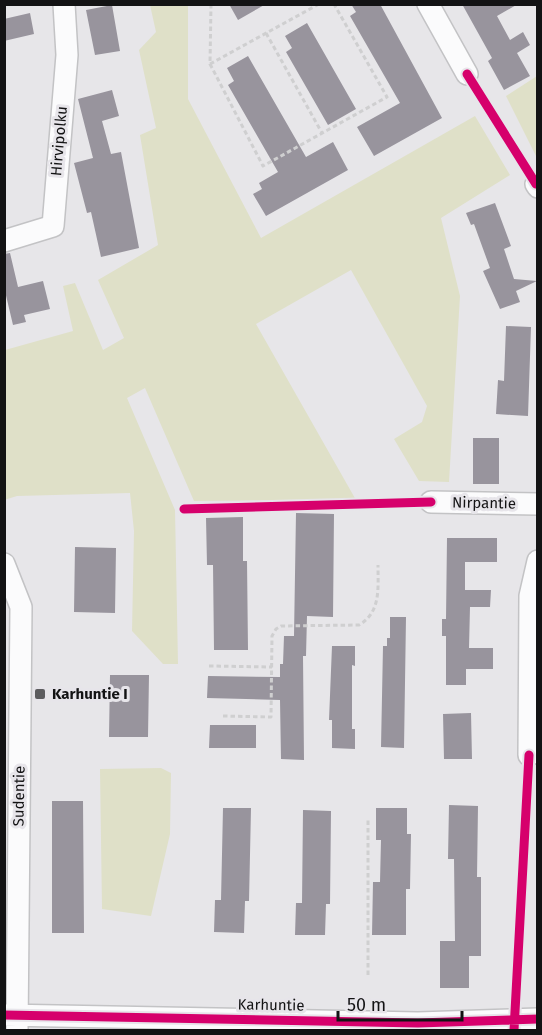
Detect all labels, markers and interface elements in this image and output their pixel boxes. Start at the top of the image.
street label: Hirvipolku [47,105,71,177]
street label: Nirpantie [452,493,516,513]
place label: Karhuntie I [52,685,128,703]
marker: Karhuntie I [33,687,47,701]
street label: Sudentie [9,766,29,826]
scale bar [338,984,462,1022]
text: 50 m [347,994,386,1016]
street label: Karhuntie [237,995,305,1015]

